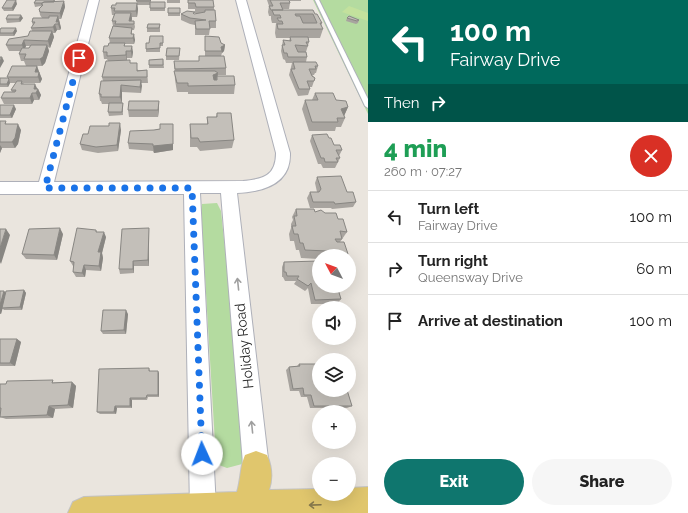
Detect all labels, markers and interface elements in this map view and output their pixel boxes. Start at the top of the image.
text: 100 m [450,15,531,48]
icon: left [384,16,436,68]
pin [62,41,96,75]
icon: arrive [68,47,90,69]
text: Fairway Drive [450,49,560,70]
icon: right [427,92,449,114]
text: Then [384,94,419,112]
text: 4 min [384,134,447,163]
button: close [630,135,672,177]
text: 260 m · 07:27 [384,164,462,179]
text: Turn left [418,200,479,218]
icon: left [384,206,406,228]
text: 100 m [630,208,672,226]
text: Fairway Drive [418,218,498,233]
north arrow [312,249,356,293]
map controls [312,249,356,501]
text: Turn right [418,252,488,270]
icon: right [384,258,406,280]
text: 60 m [636,260,672,278]
text: Queensway Drive [418,270,523,285]
one-way arrow [234,278,242,291]
button: sound [312,301,356,345]
street label: Holiday Road [232,302,256,390]
icon: arrive [384,310,406,332]
text: Arrive at destination [418,312,563,330]
text: 100 m [630,312,672,330]
button: layers [312,353,356,397]
button: + [312,405,356,449]
one-way arrow [248,421,256,434]
position arrow [181,433,223,475]
button: − [312,457,356,501]
button: Exit [384,459,524,505]
button: Share [532,459,672,505]
one-way arrow [309,502,322,509]

